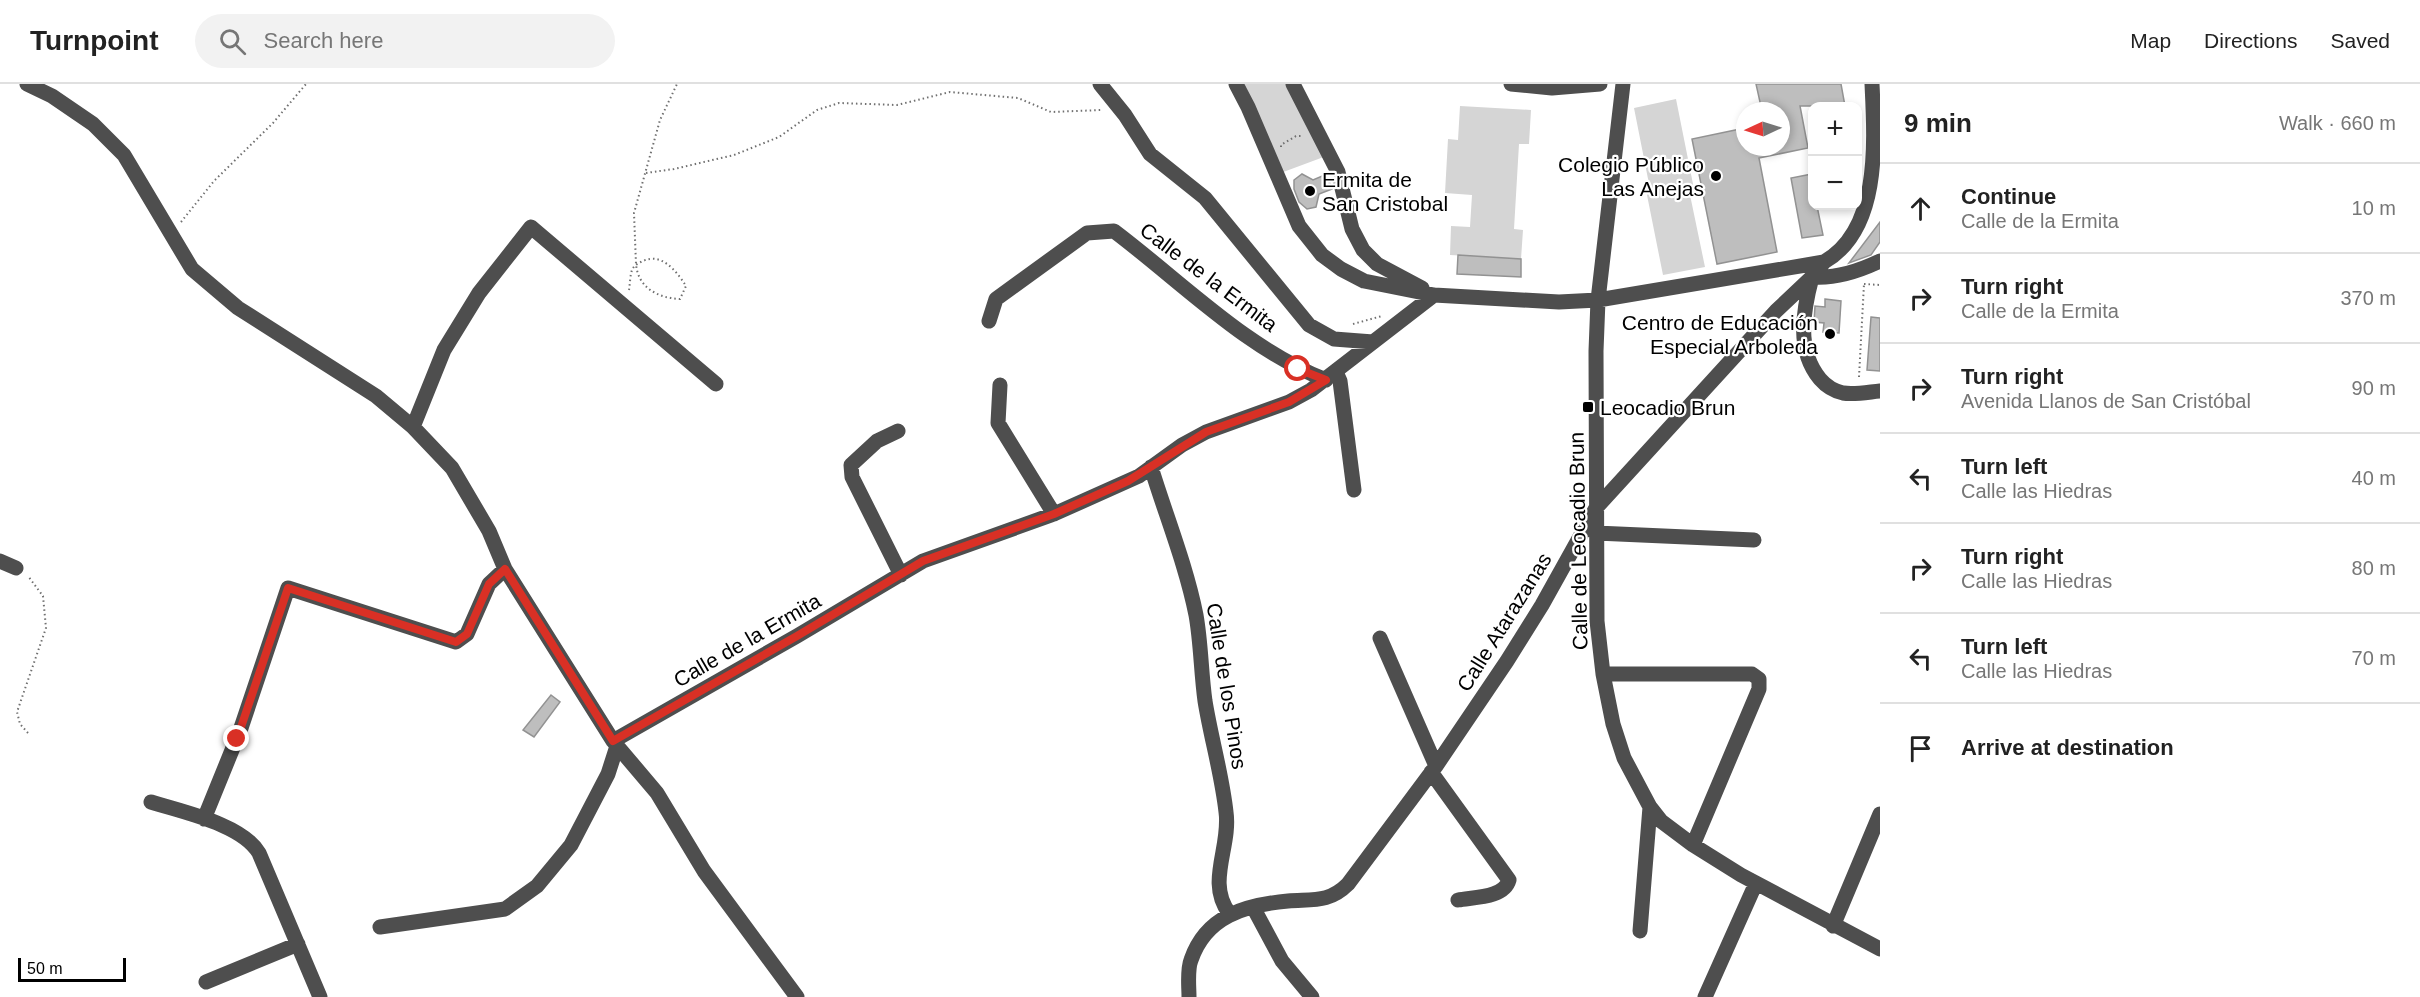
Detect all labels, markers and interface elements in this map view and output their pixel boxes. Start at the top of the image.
search box [195,14,615,68]
text: Turnpoint [30,25,159,56]
icon: search [216,25,249,58]
text: Search here [264,28,383,53]
text: Map [2130,29,2171,52]
text: Directions [2204,29,2297,52]
text: Saved [2330,29,2390,52]
north arrow [1736,102,1790,156]
map controls [1808,102,1862,210]
button: + [1808,102,1862,156]
text: 9 min [1904,108,1972,138]
text: Walk · 660 m [2279,112,2396,134]
place label: Colegio Público Las Anejas [1558,153,1704,200]
button: − [1808,156,1862,210]
place label: Ermita de San Cristobal [1322,168,1448,215]
marker: Colegio Público Las Anejas [1709,169,1723,183]
marker: Ermita de San Cristobal [1303,184,1317,198]
text: Continue [1961,184,2056,209]
icon: ahead [1904,192,1937,225]
text: 10 m [2352,197,2396,219]
text: Calle de la Ermita [1961,210,2119,232]
street label: Calle de la Ermita [1136,218,1282,336]
text: Turn right [1961,274,2063,299]
icon: right [1904,282,1937,315]
text: 370 m [2340,287,2396,309]
text: Calle de la Ermita [1961,300,2119,322]
place label: Centro de Educación Especial Arboleda [1622,311,1818,358]
marker: Centro de Educación Especial Arboleda [1823,327,1837,341]
route start [1284,355,1310,381]
text: Turn right [1961,364,2063,389]
icon: right [1904,372,1937,405]
text: 90 m [2352,377,2396,399]
text: Avenida Llanos de San Cristóbal [1961,390,2251,412]
place label: Leocadio Brun [1600,396,1735,419]
marker: Leocadio Brun [1581,400,1595,414]
street label: Calle de Leocadio Brun [1565,432,1591,650]
text: Turn left [1961,454,2047,479]
icon: left [1904,462,1937,495]
text: 40 m [2352,467,2396,489]
text: Calle las Hiedras [1961,480,2112,502]
text: Turn right [1961,544,2063,569]
street label: Calle Atarazanas [1452,549,1556,695]
icon: right [1904,552,1937,585]
text: 80 m [2352,557,2396,579]
text: Calle las Hiedras [1961,570,2112,592]
street label: Calle de la Ermita [669,588,825,691]
street label: Calle de los Pinos [1202,601,1252,771]
text: Turn left [1961,634,2047,659]
icon: left [1904,642,1937,675]
text: 70 m [2352,647,2396,669]
text: Calle las Hiedras [1961,660,2112,682]
route end [223,725,249,751]
icon: arrive [1904,732,1937,765]
text: Arrive at destination [1961,735,2174,760]
scale bar [18,955,126,982]
text: 50 m [27,960,63,977]

